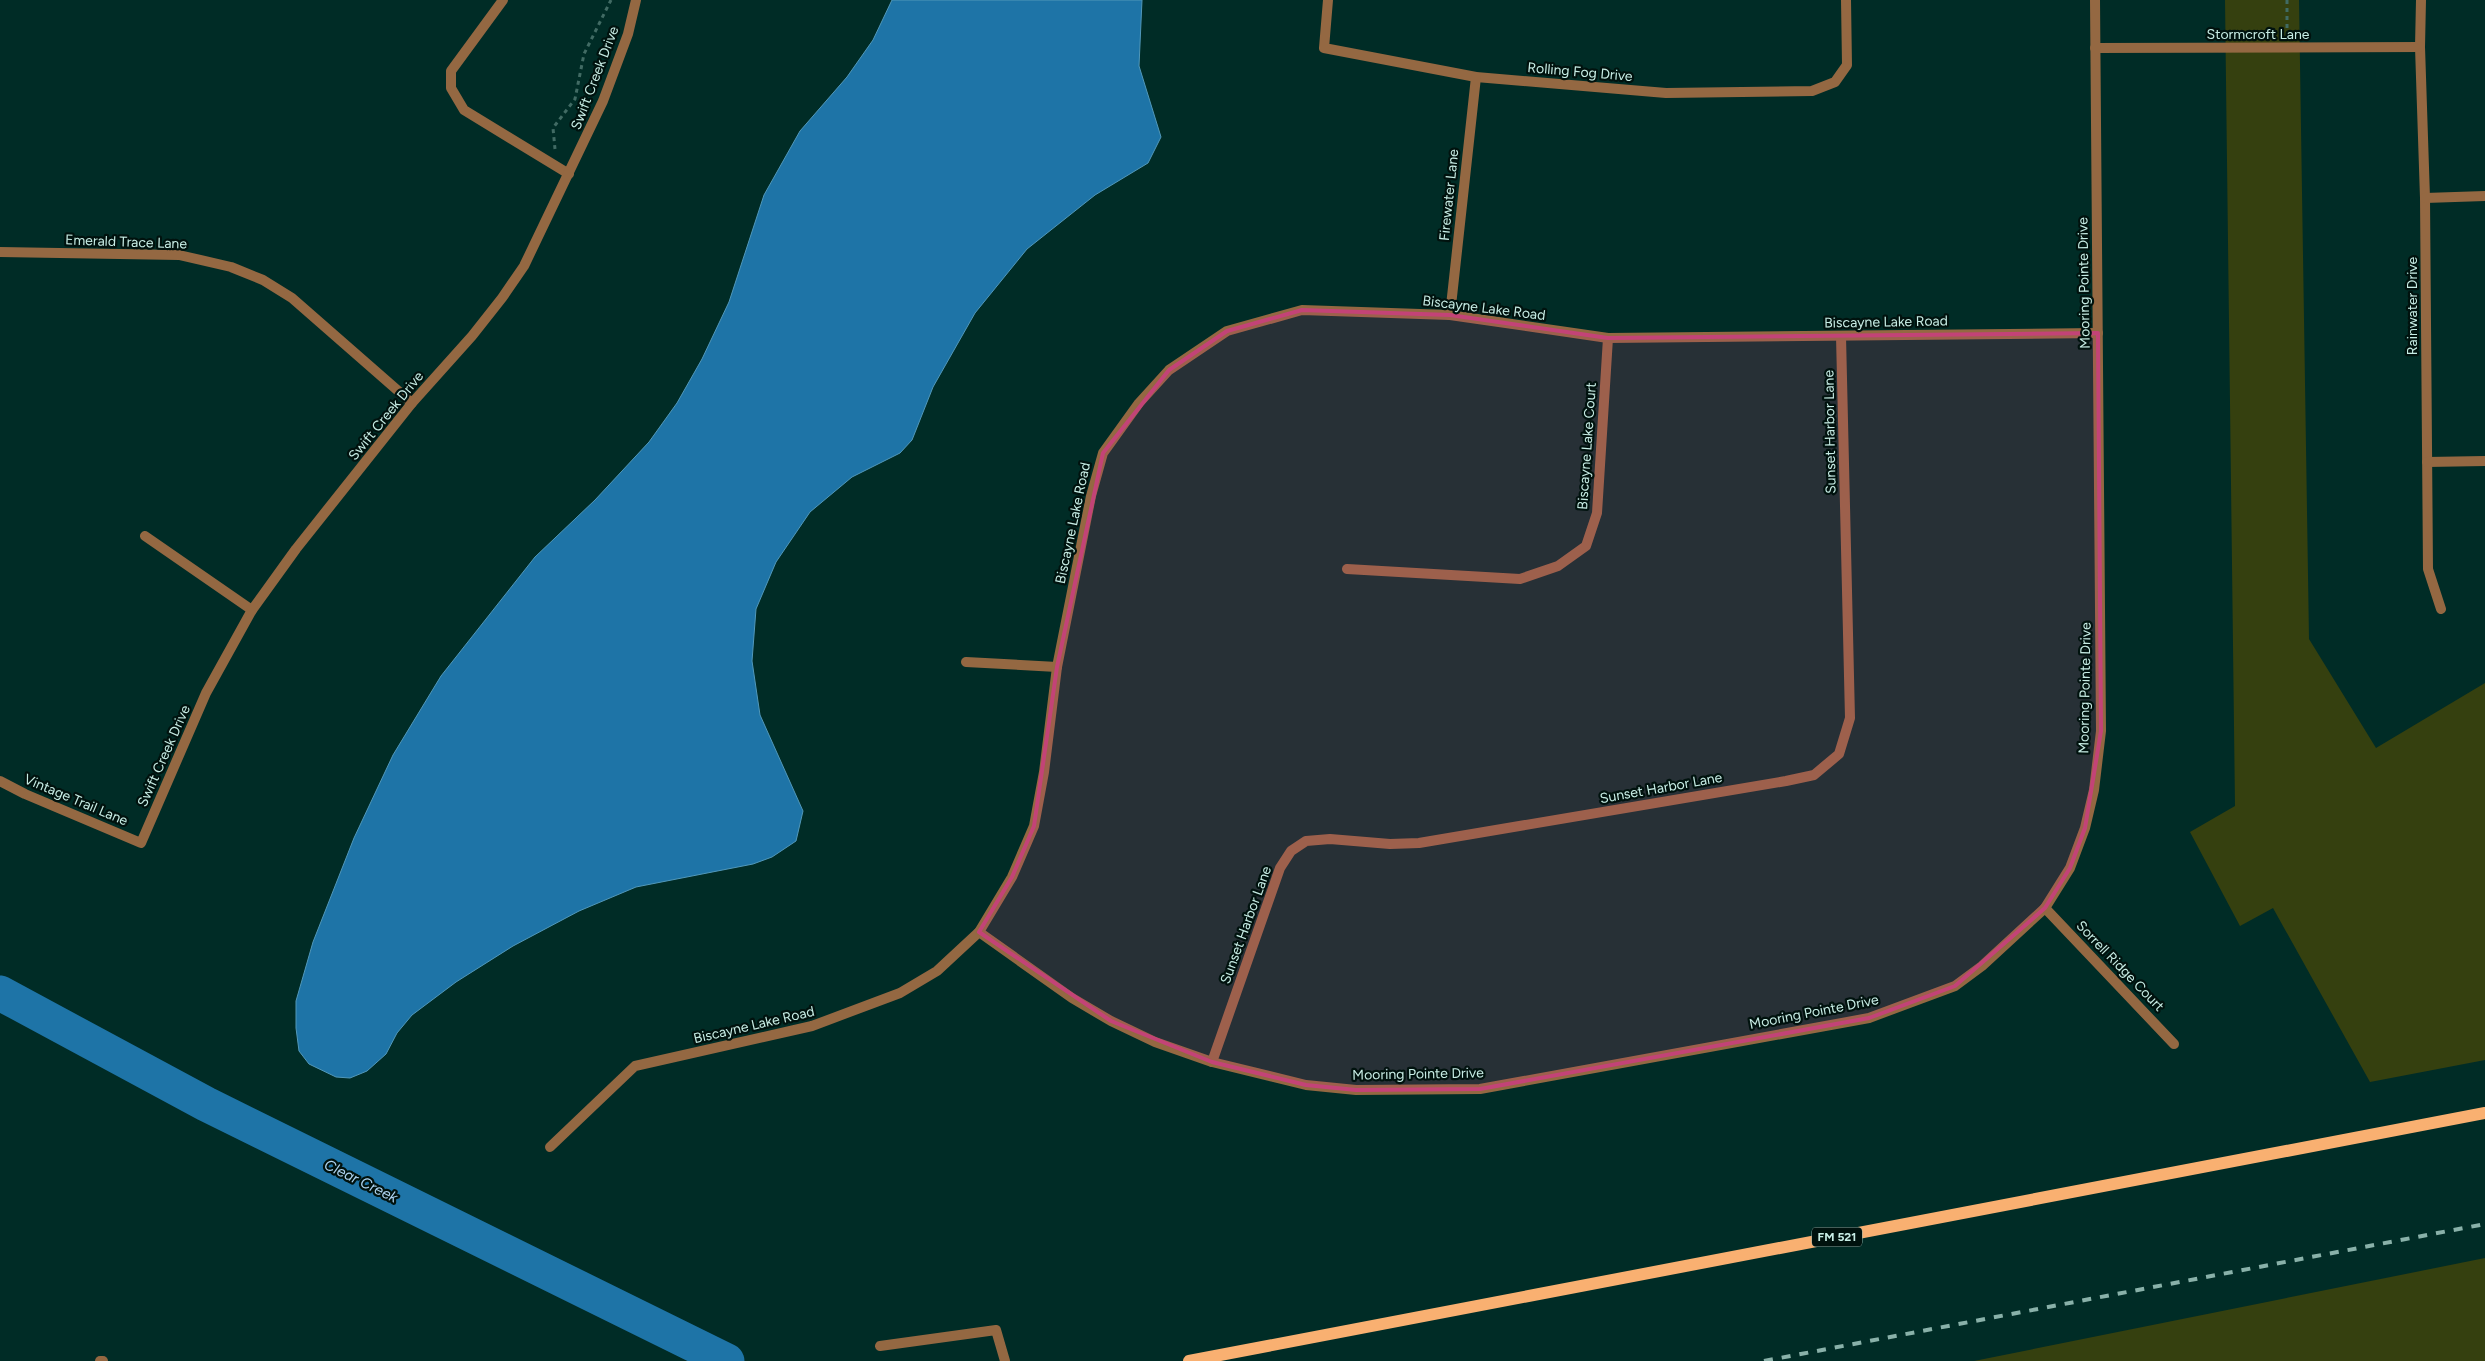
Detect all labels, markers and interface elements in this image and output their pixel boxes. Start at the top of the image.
street label: Swift Creek Drive [567,24,623,132]
street label: Stormcroft Lane [2207,26,2310,43]
street label: Rolling Fog Drive [1527,59,1634,85]
street label: Firewater Lane [1436,148,1462,242]
street label: Mooring Pointe Drive [2074,217,2094,349]
street label: Emerald Trace Lane [65,231,188,253]
street label: Rainwater Drive [2404,257,2421,355]
street label: Biscayne Lake Road [1422,292,1546,324]
street label: Biscayne Lake Road [1824,312,1948,332]
street label: Swift Creek Drive [345,368,427,464]
street label: Sunset Harbor Lane [1820,370,1840,494]
street label: Biscayne Lake Court [1574,382,1600,510]
street label: Biscayne Lake Road [1052,461,1094,585]
street label: Mooring Pointe Drive [2075,622,2095,754]
street label: Swift Creek Drive [134,702,194,809]
street label: Sunset Harbor Lane [1599,769,1724,807]
street label: Vintage Trail Lane [22,770,131,830]
street label: Sunset Harbor Lane [1217,864,1275,986]
street label: Sorrell Ridge Court [2073,917,2167,1015]
street label: Mooring Pointe Drive [1748,991,1880,1033]
street label: Biscayne Lake Road [692,1003,816,1047]
street label: Mooring Pointe Drive [1352,1064,1484,1084]
water label: Clear Creek [321,1155,401,1207]
road number: FM 521 [1812,1228,1862,1246]

